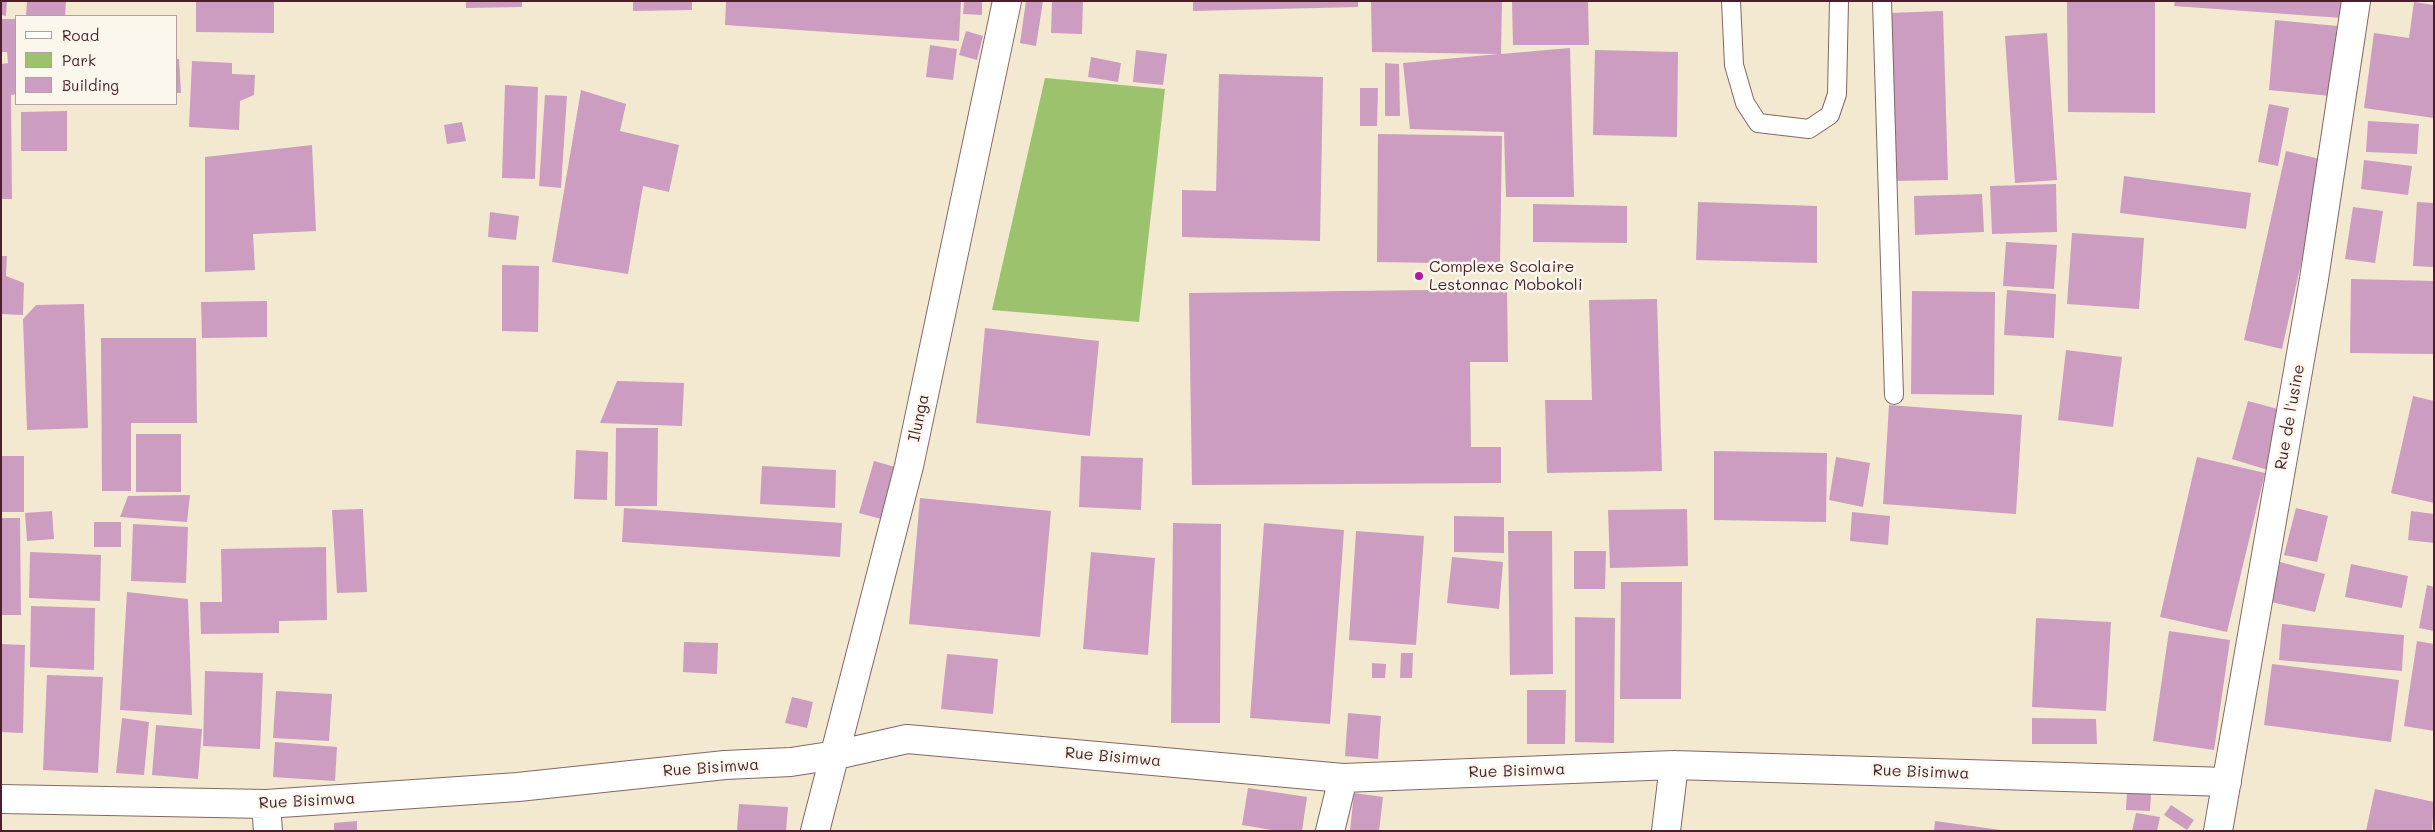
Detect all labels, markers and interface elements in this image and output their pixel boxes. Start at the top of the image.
legend [15,15,178,105]
text: Road [62,25,99,45]
text: Park [62,50,96,70]
text: Building [62,75,119,95]
place label: Complexe Scolaire Lestonnac Mobokoli [1429,257,1583,295]
marker: Complexe Scolaire Lestonnac Mobokoli [1413,270,1425,282]
street label: Rue de l'usine [2271,363,2309,471]
street label: Ilunga [905,393,933,443]
street label: Rue Bisimwa [1064,743,1162,771]
street label: Rue Bisimwa [662,755,760,781]
street label: Rue Bisimwa [1468,760,1566,782]
street label: Rue Bisimwa [1872,761,1970,783]
street label: Rue Bisimwa [258,789,356,813]

